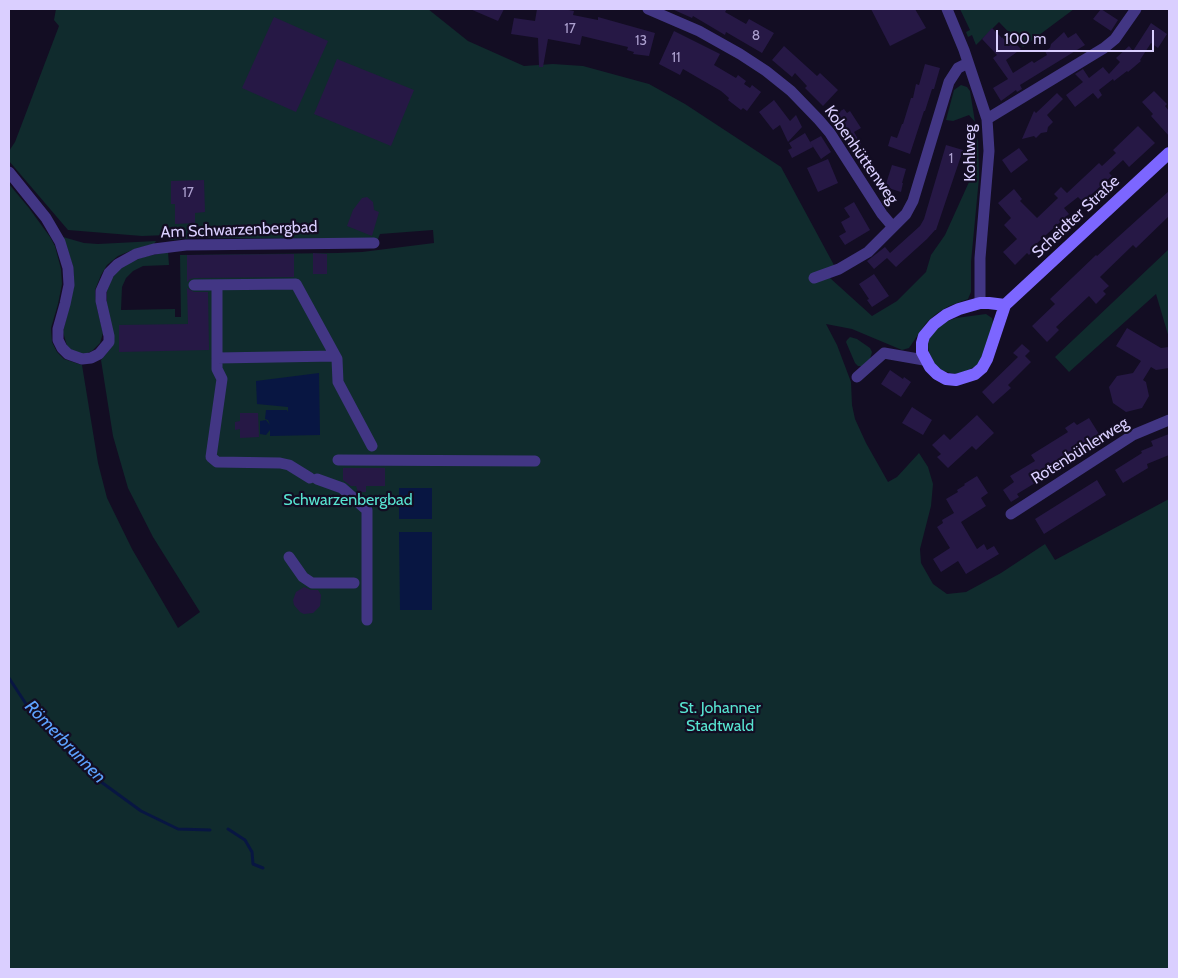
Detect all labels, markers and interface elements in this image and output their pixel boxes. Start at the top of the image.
scale bar [998,20,1156,52]
house number: 17 [564,21,576,37]
house number: 8 [752,28,760,44]
text: 100 m [1004,30,1046,48]
house number: 13 [635,33,647,49]
house number: 11 [671,50,681,66]
street label: Kobenhüttenweg [820,102,902,208]
street label: Kohlweg [960,124,980,182]
house number: 1 [949,151,953,167]
street label: Scheidter Straße [1028,172,1124,262]
house number: 17 [182,185,194,201]
street label: Am Schwarzenbergbad [160,218,318,242]
street label: Rotenbühlerweg [1028,413,1132,489]
park label: Schwarzenbergbad [283,490,413,510]
water label: Römerbrunnen [20,696,110,788]
park label: St. Johanner Stadtwald [679,698,761,736]

